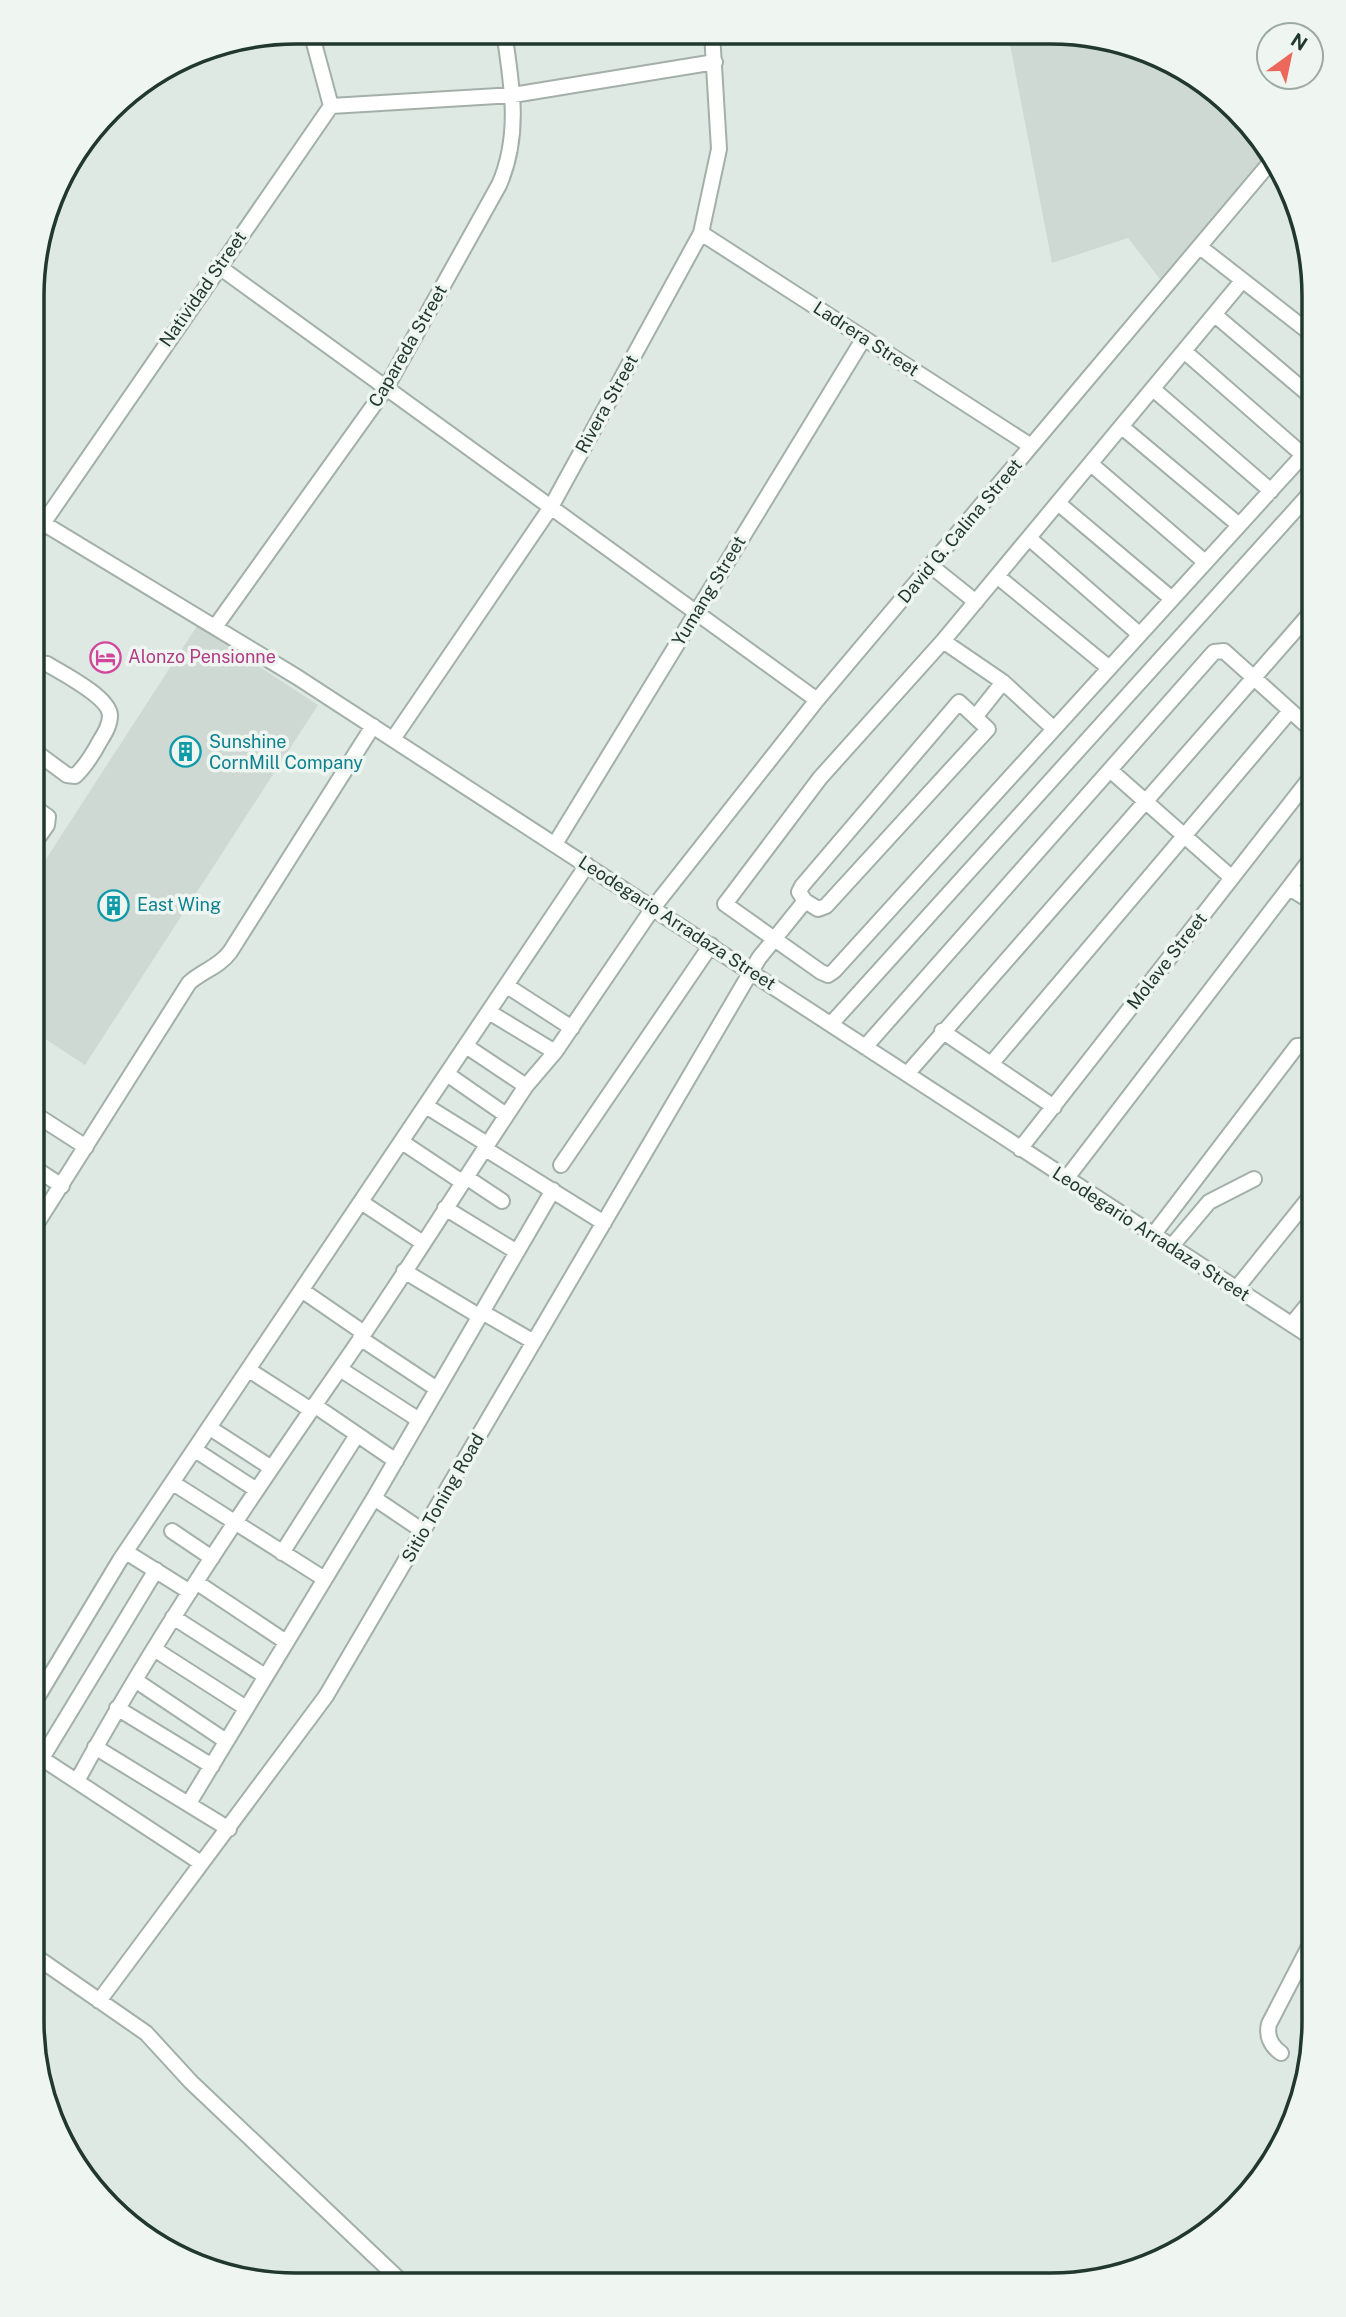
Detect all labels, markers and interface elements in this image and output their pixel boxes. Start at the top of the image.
north arrow [1255,21,1325,91]
text: N [1287,28,1311,55]
street label: Natividad Street [155,227,250,351]
street label: Capareda Street [364,281,451,411]
street label: Ladrera Street [810,297,923,381]
street label: Rivera Street [571,351,642,457]
street label: David G. Calina Street [893,454,1026,607]
street label: Yumang Street [667,532,750,650]
hotel icon: Alonzo Pensionne [88,640,122,674]
place label: Alonzo Pensionne [128,646,276,667]
place label: Sunshine CornMill Company [209,731,363,773]
building icon: Sunshine CornMill Company [169,735,203,769]
street label: Leodegario Arradaza Street [575,851,780,994]
building icon: East Wing [97,888,131,922]
place label: East Wing [137,894,221,915]
street label: Molave Street [1122,908,1211,1013]
street label: Leodegario Arradaza Street [1049,1162,1254,1305]
street label: Sitio Toning Road [397,1429,488,1566]

